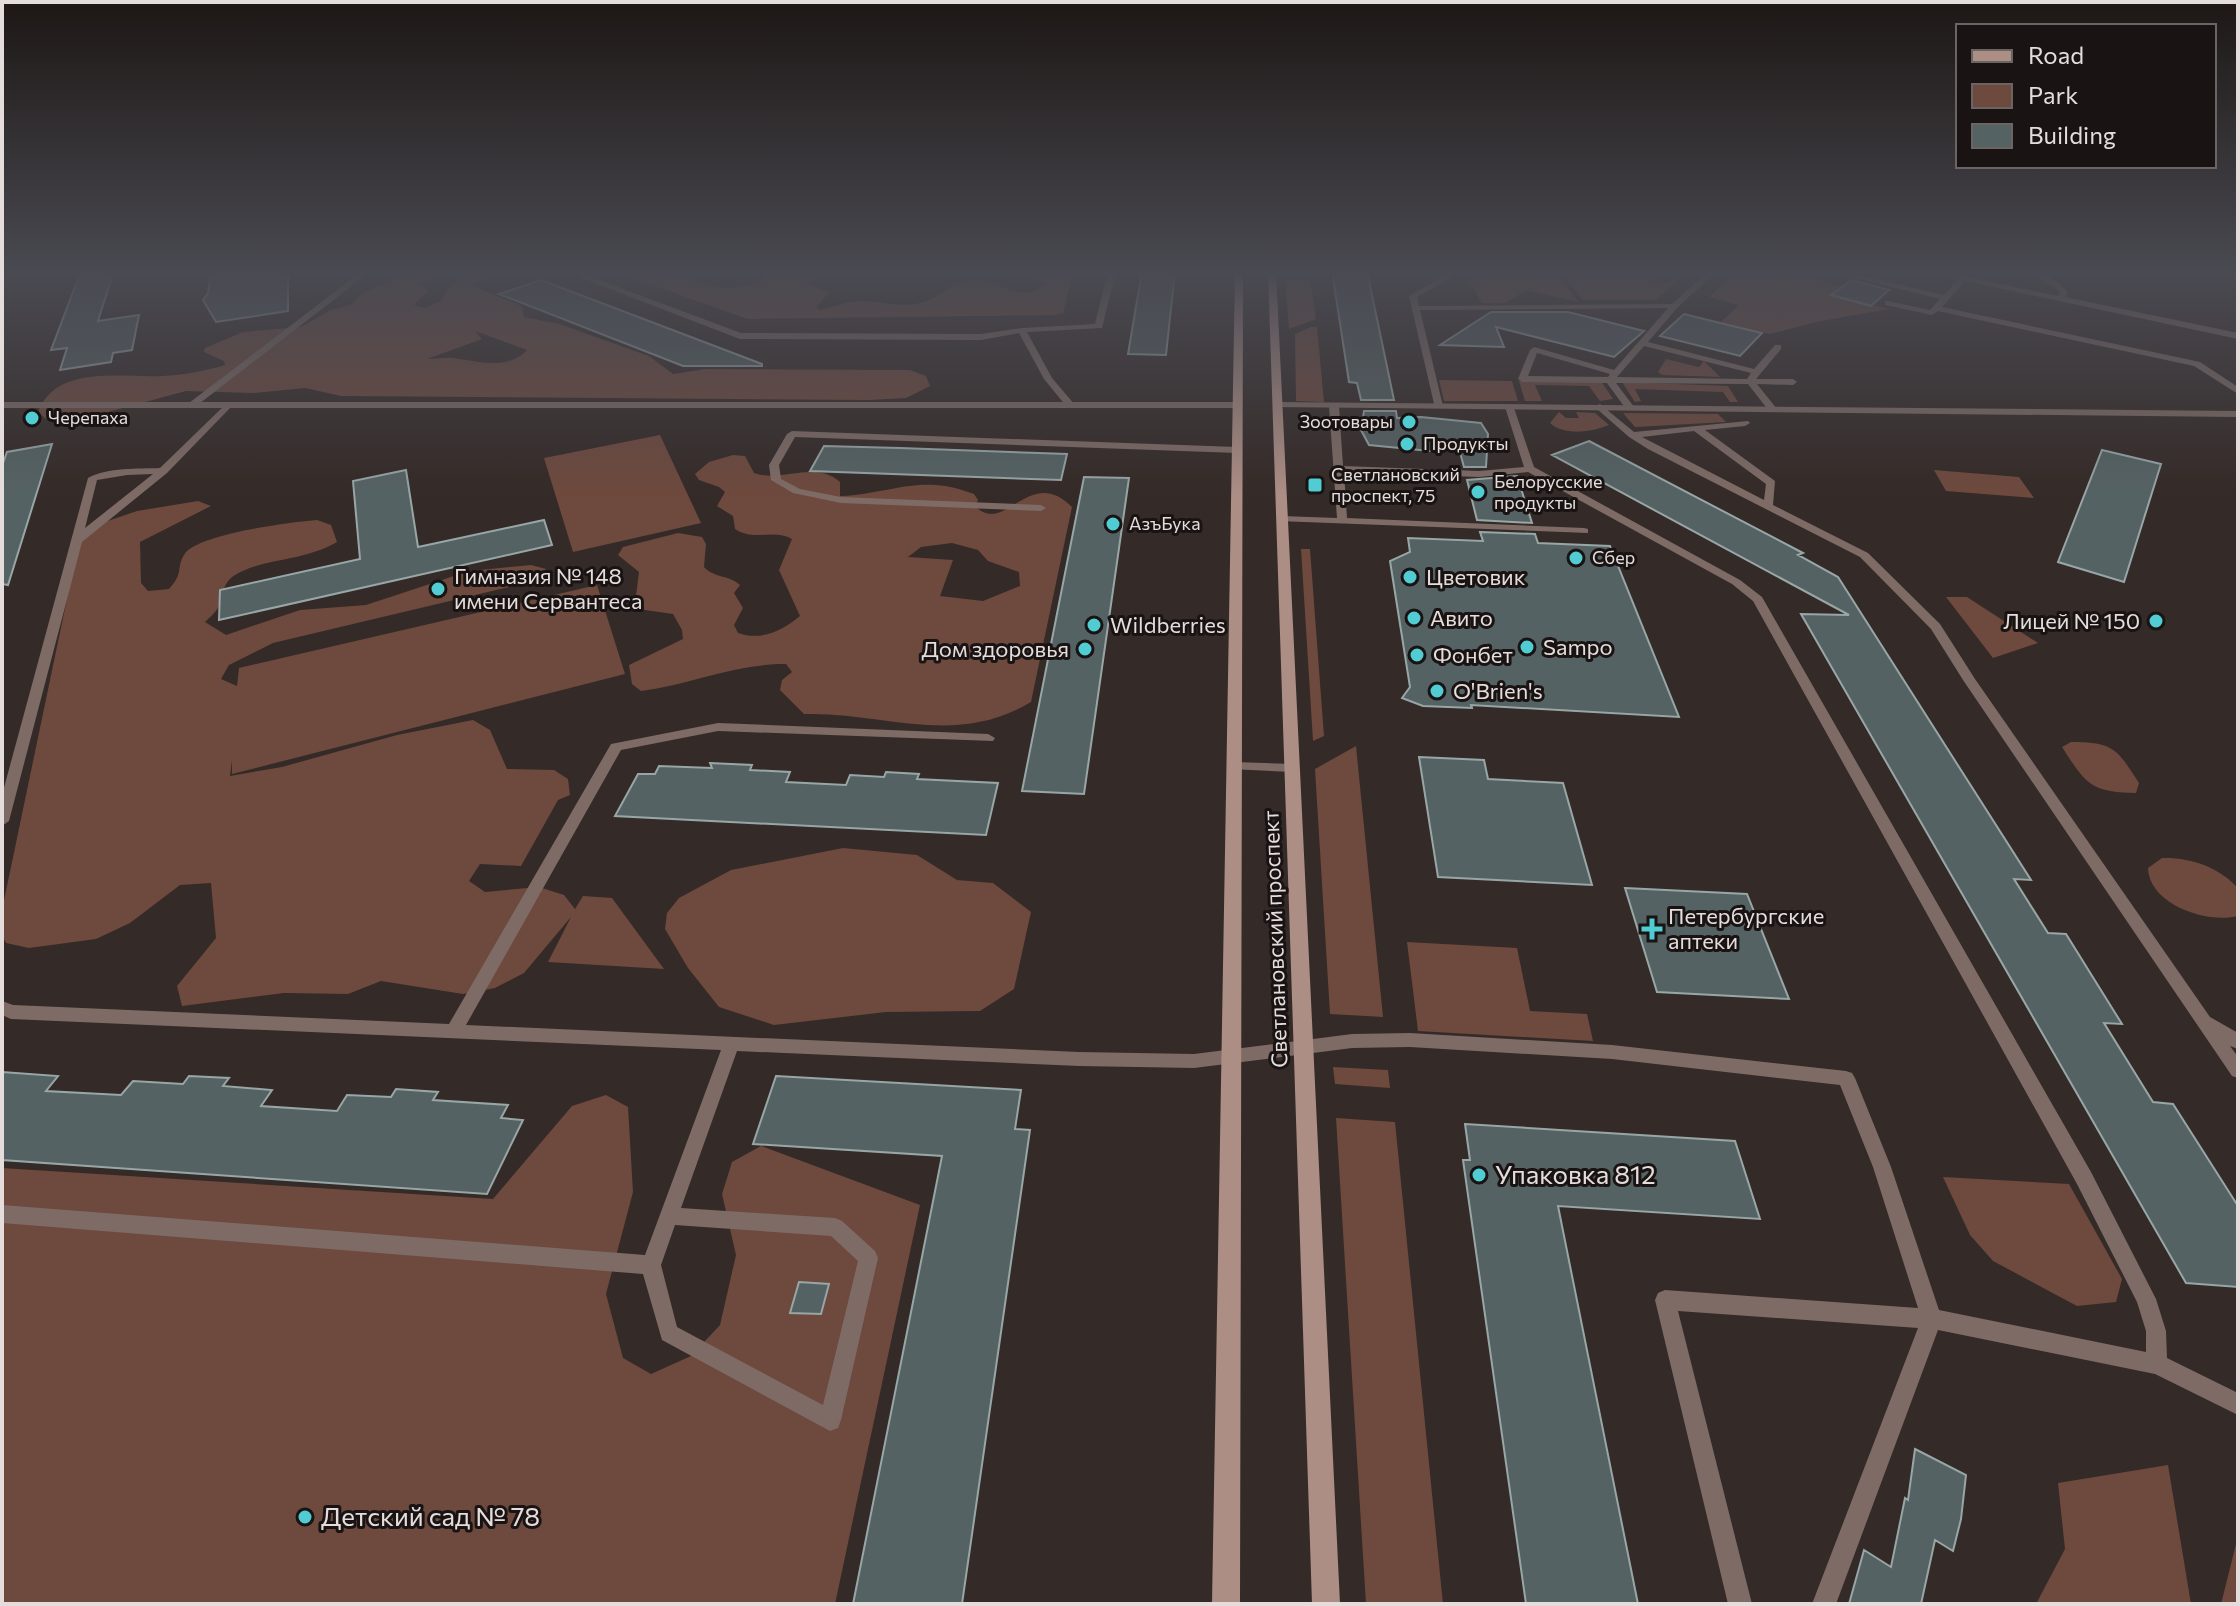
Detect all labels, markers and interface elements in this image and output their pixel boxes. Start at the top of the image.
legend [1956,24,2216,168]
text: Road [2028,40,2084,69]
text: Park [2028,80,2078,109]
text: Building [2028,120,2116,149]
place label: Черепаха [48,406,128,428]
marker: Черепаха [23,409,41,427]
place label: Зоотовары [1300,410,1393,432]
marker: Зоотовары [1400,413,1418,431]
place label: Продукты [1423,432,1508,454]
marker: Продукты [1398,435,1416,453]
place label: Светлановский проспект, 75 [1331,463,1460,506]
place label: Белорусские продукты [1494,470,1602,513]
marker: Светлановский проспект, 75 [1306,476,1324,494]
marker: Белорусские продукты [1469,483,1487,501]
place label: АзъБука [1129,512,1200,534]
marker: АзъБука [1104,515,1122,533]
place label: Сбер [1592,546,1635,568]
marker: Сбер [1567,549,1585,567]
place label: Гимназия № 148 имени Сервантеса [454,562,642,614]
place label: Цветовик [1426,563,1526,590]
marker: Цветовик [1401,568,1419,586]
marker: Гимназия № 148 имени Сервантеса [429,580,447,598]
place label: Авито [1430,604,1493,631]
place label: Лицей № 150 [2003,607,2140,634]
marker: Авито [1405,609,1423,627]
place label: Wildberries [1110,611,1226,638]
marker: Лицей № 150 [2147,612,2165,630]
marker: Wildberries [1085,616,1103,634]
place label: Sampo [1543,633,1613,660]
place label: Дом здоровья [922,635,1069,662]
marker: Sampo [1518,638,1536,656]
marker: Дом здоровья [1076,640,1094,658]
place label: Фонбет [1433,641,1513,668]
marker: Фонбет [1408,646,1426,664]
place label: O'Brien's [1453,677,1543,704]
marker: O'Brien's [1428,682,1446,700]
street label: Светлановский проспект [1257,810,1292,1068]
place label: Петербургские аптеки [1668,902,1824,954]
marker: Петербургские аптеки [1643,920,1661,938]
place label: Упаковка 812 [1495,1158,1656,1189]
marker: Упаковка 812 [1470,1166,1488,1184]
place label: Детский сад № 78 [321,1500,540,1531]
marker: Детский сад № 78 [296,1508,314,1526]

